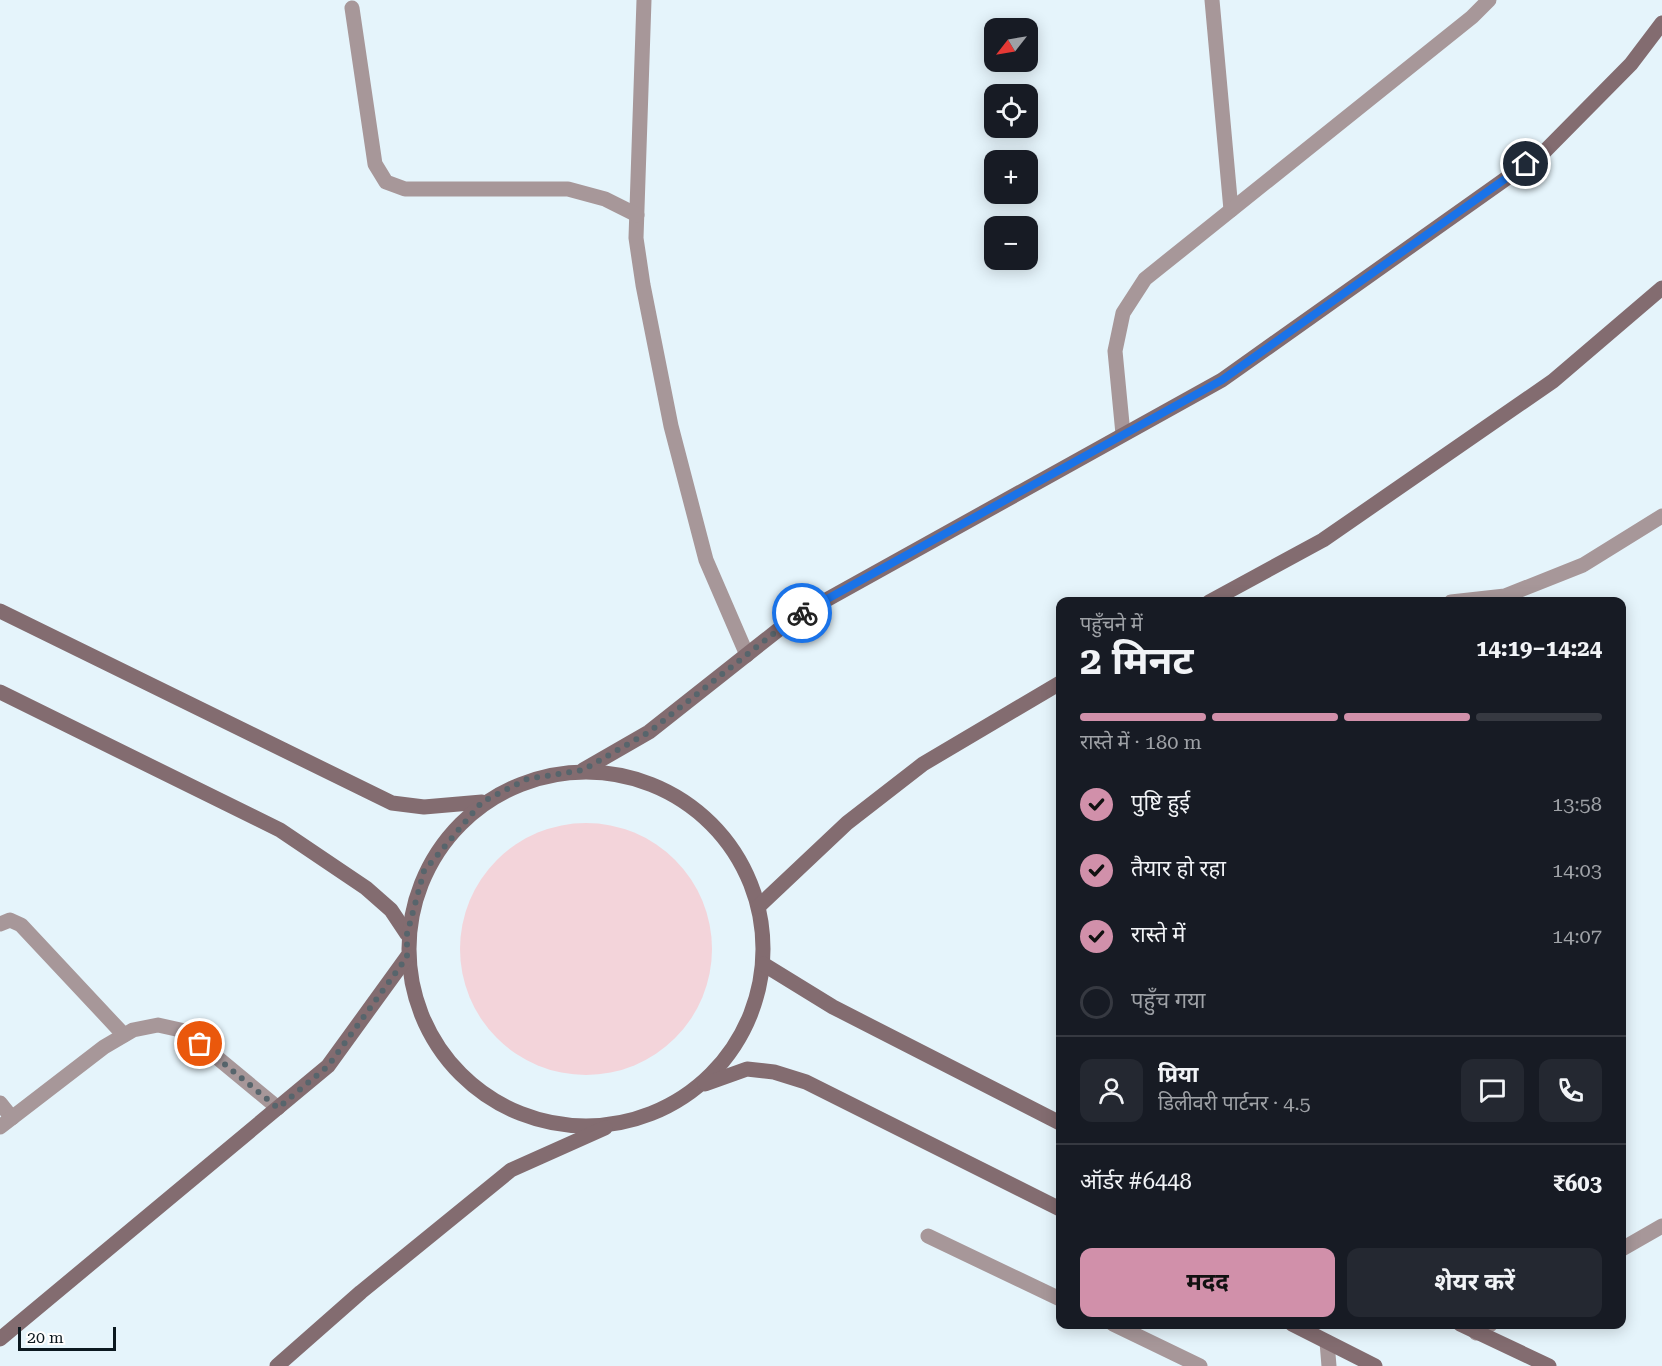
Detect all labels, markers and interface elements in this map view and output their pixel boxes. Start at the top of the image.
north arrow [984,18,1038,72]
map controls [984,18,1038,270]
button: locate [984,84,1038,138]
pin [1500,138,1551,189]
icon: home [1509,147,1542,180]
button: + [984,150,1038,204]
button: − [984,216,1038,270]
courier [772,583,832,643]
icon: bike [786,597,819,630]
text: पहुँचने में [1080,612,1143,636]
text: 14:19–14:24 [1476,636,1602,661]
text: 2 मिनट [1080,638,1194,684]
text: रास्ते में · 180 m [1080,730,1202,754]
icon: check [1080,788,1113,821]
text: पुष्टि हुई [1131,790,1190,815]
text: 13:58 [1552,792,1602,816]
icon: check [1080,854,1113,887]
text: तैयार हो रहा [1131,856,1226,881]
text: 14:03 [1552,858,1602,882]
icon: check [1080,920,1113,953]
text: रास्ते में [1131,922,1186,947]
text: 14:07 [1552,924,1602,948]
text: पहुँच गया [1131,988,1206,1013]
pin [174,1018,225,1069]
icon: bag [183,1027,216,1060]
button: person [1080,1059,1143,1122]
button: chat [1461,1059,1524,1122]
button: phone [1539,1059,1602,1122]
text: प्रिया [1158,1062,1198,1087]
text: डिलीवरी पार्टनर · 4.5 [1158,1091,1311,1115]
text: ऑर्डर #6448 [1080,1169,1192,1194]
text: ₹603 [1553,1171,1602,1196]
button: मदद [1080,1248,1335,1317]
button: शेयर करें [1347,1248,1602,1317]
scale bar [18,1324,116,1352]
text: 20 m [27,1328,64,1347]

